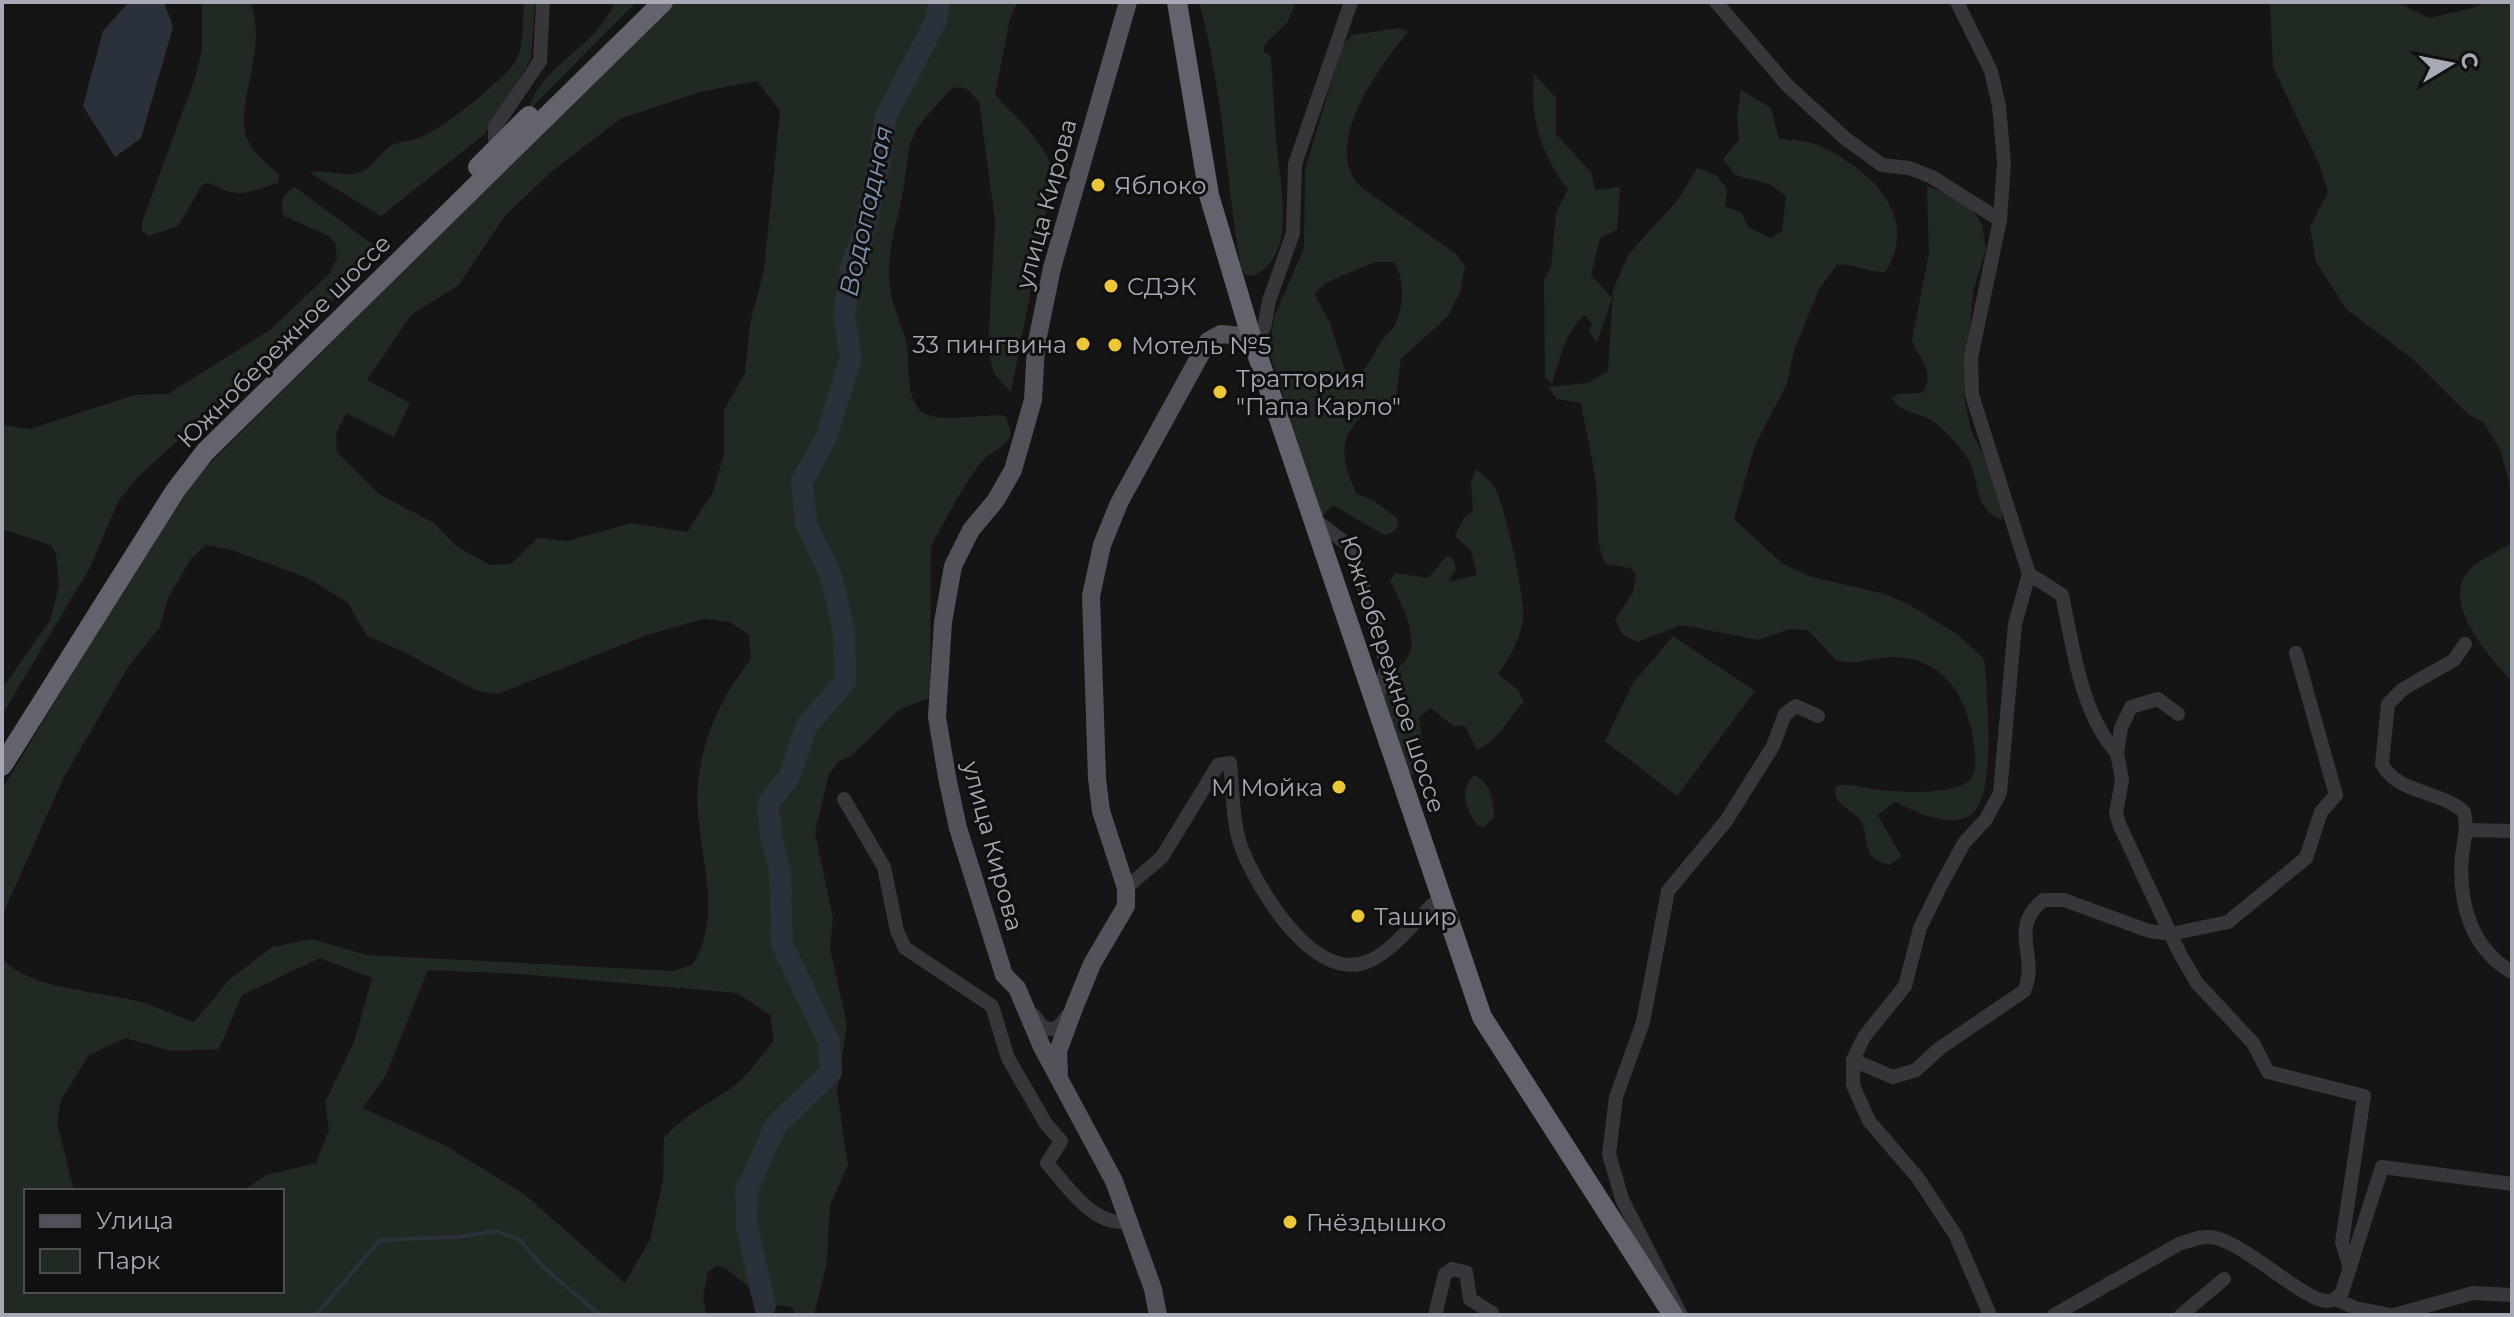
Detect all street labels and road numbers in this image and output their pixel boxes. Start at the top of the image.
street label: улица Кирова [1009,116,1083,293]
street label: Южнобережное шоссе [171,228,397,454]
street label: Южнобережное шоссе [1334,532,1452,816]
street label: улица Кирова [956,757,1030,934]

